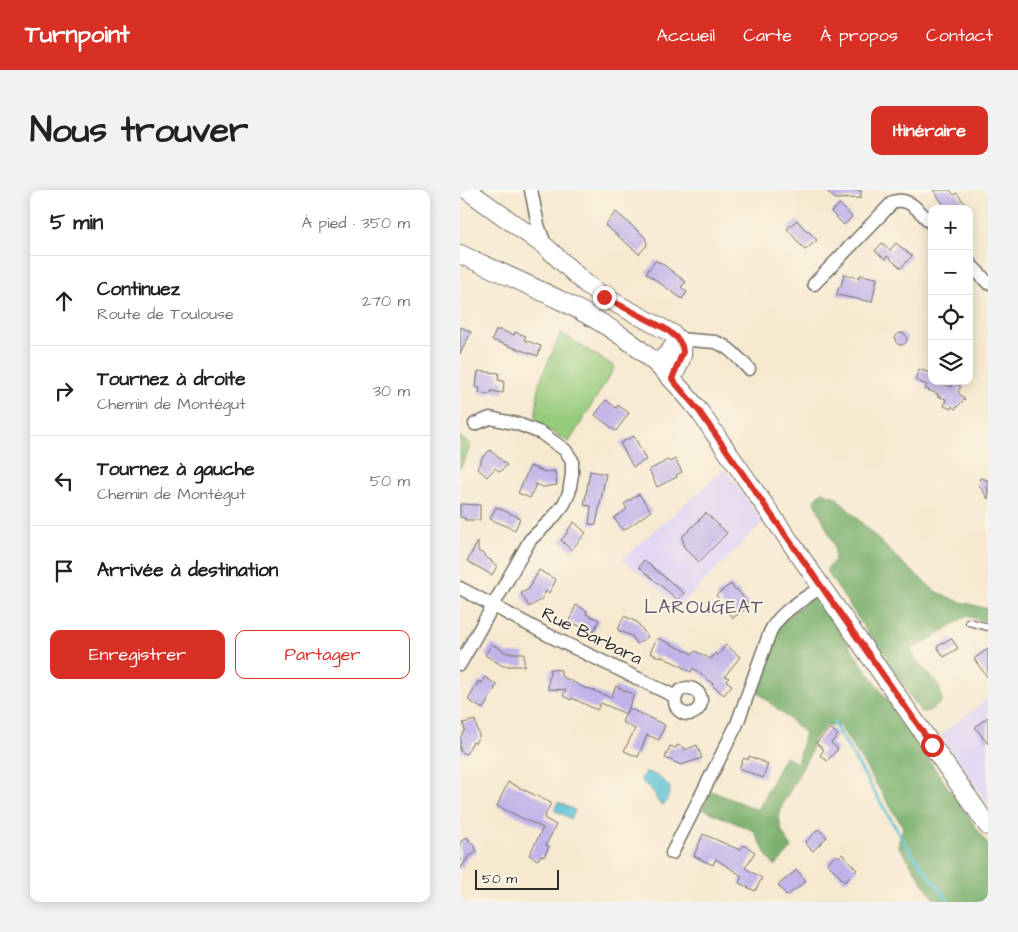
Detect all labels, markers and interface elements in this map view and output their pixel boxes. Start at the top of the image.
text: Turnpoint [25,18,130,52]
text: Accueil [656,23,715,48]
text: Carte [743,23,792,48]
text: À propos [820,23,898,48]
text: Contact [926,23,993,48]
text: Nous trouver [30,106,248,155]
button: Itinéraire [871,106,988,155]
map controls [928,205,973,385]
button: + [928,205,973,250]
text: 5 min [50,208,103,237]
text: À pied · 350 m [302,212,410,234]
button: − [928,250,973,295]
text: Continuez [97,276,180,303]
route end [593,286,616,309]
icon: ahead [50,287,78,315]
text: 270 m [362,290,410,312]
button: locate [928,295,973,340]
text: Route de Toulouse [97,303,234,325]
button: layers [928,340,973,385]
text: Tournez à droite [97,366,245,393]
icon: right [50,377,78,405]
text: 30 m [373,380,410,402]
text: Chemin de Montégut [97,393,246,415]
text: Tournez à gauche [97,456,255,483]
icon: left [50,467,78,495]
text: 50 m [370,470,410,492]
text: Chemin de Montégut [97,483,246,505]
icon: arrive [50,557,78,585]
text: Arrivée à destination [97,557,278,584]
district label: LAROUGEAT [644,594,764,621]
street label: Rue Barbara [537,601,647,671]
button: Enregistrer [50,630,225,679]
button: Partager [235,630,410,679]
route start [921,734,944,757]
scale bar [475,867,559,890]
text: 50 m [482,869,517,889]

